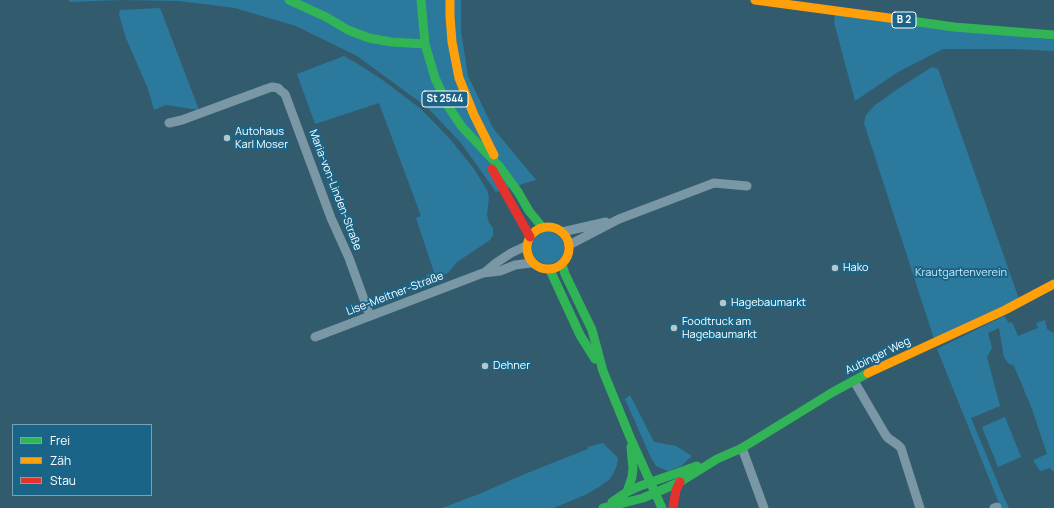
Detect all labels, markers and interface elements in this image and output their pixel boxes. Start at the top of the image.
road number: B 2 [892,12,916,28]
road number: St 2544 [422,91,468,107]
place label: Autohaus Karl Moser [235,125,288,151]
street label: Maria-von-Linden-Straße [306,128,364,252]
marker: Autohaus Karl Moser [222,133,232,143]
place label: Hako [843,261,868,275]
marker: Hako [830,263,840,273]
park label: Krautgartenverein [915,266,1007,280]
street label: Lise-Meitner-Straße [344,269,446,319]
place label: Hagebaumarkt [731,296,806,310]
marker: Hagebaumarkt [718,298,728,308]
place label: Foodtruck am Hagebaumarkt [682,315,757,341]
marker: Foodtruck am Hagebaumarkt [669,323,679,333]
street label: Aubinger Weg [843,335,913,377]
place label: Dehner [493,359,530,373]
marker: Dehner [480,361,490,371]
legend [12,424,152,496]
text: Frei [50,432,70,449]
text: Zäh [50,452,71,469]
text: Stau [50,472,76,489]

